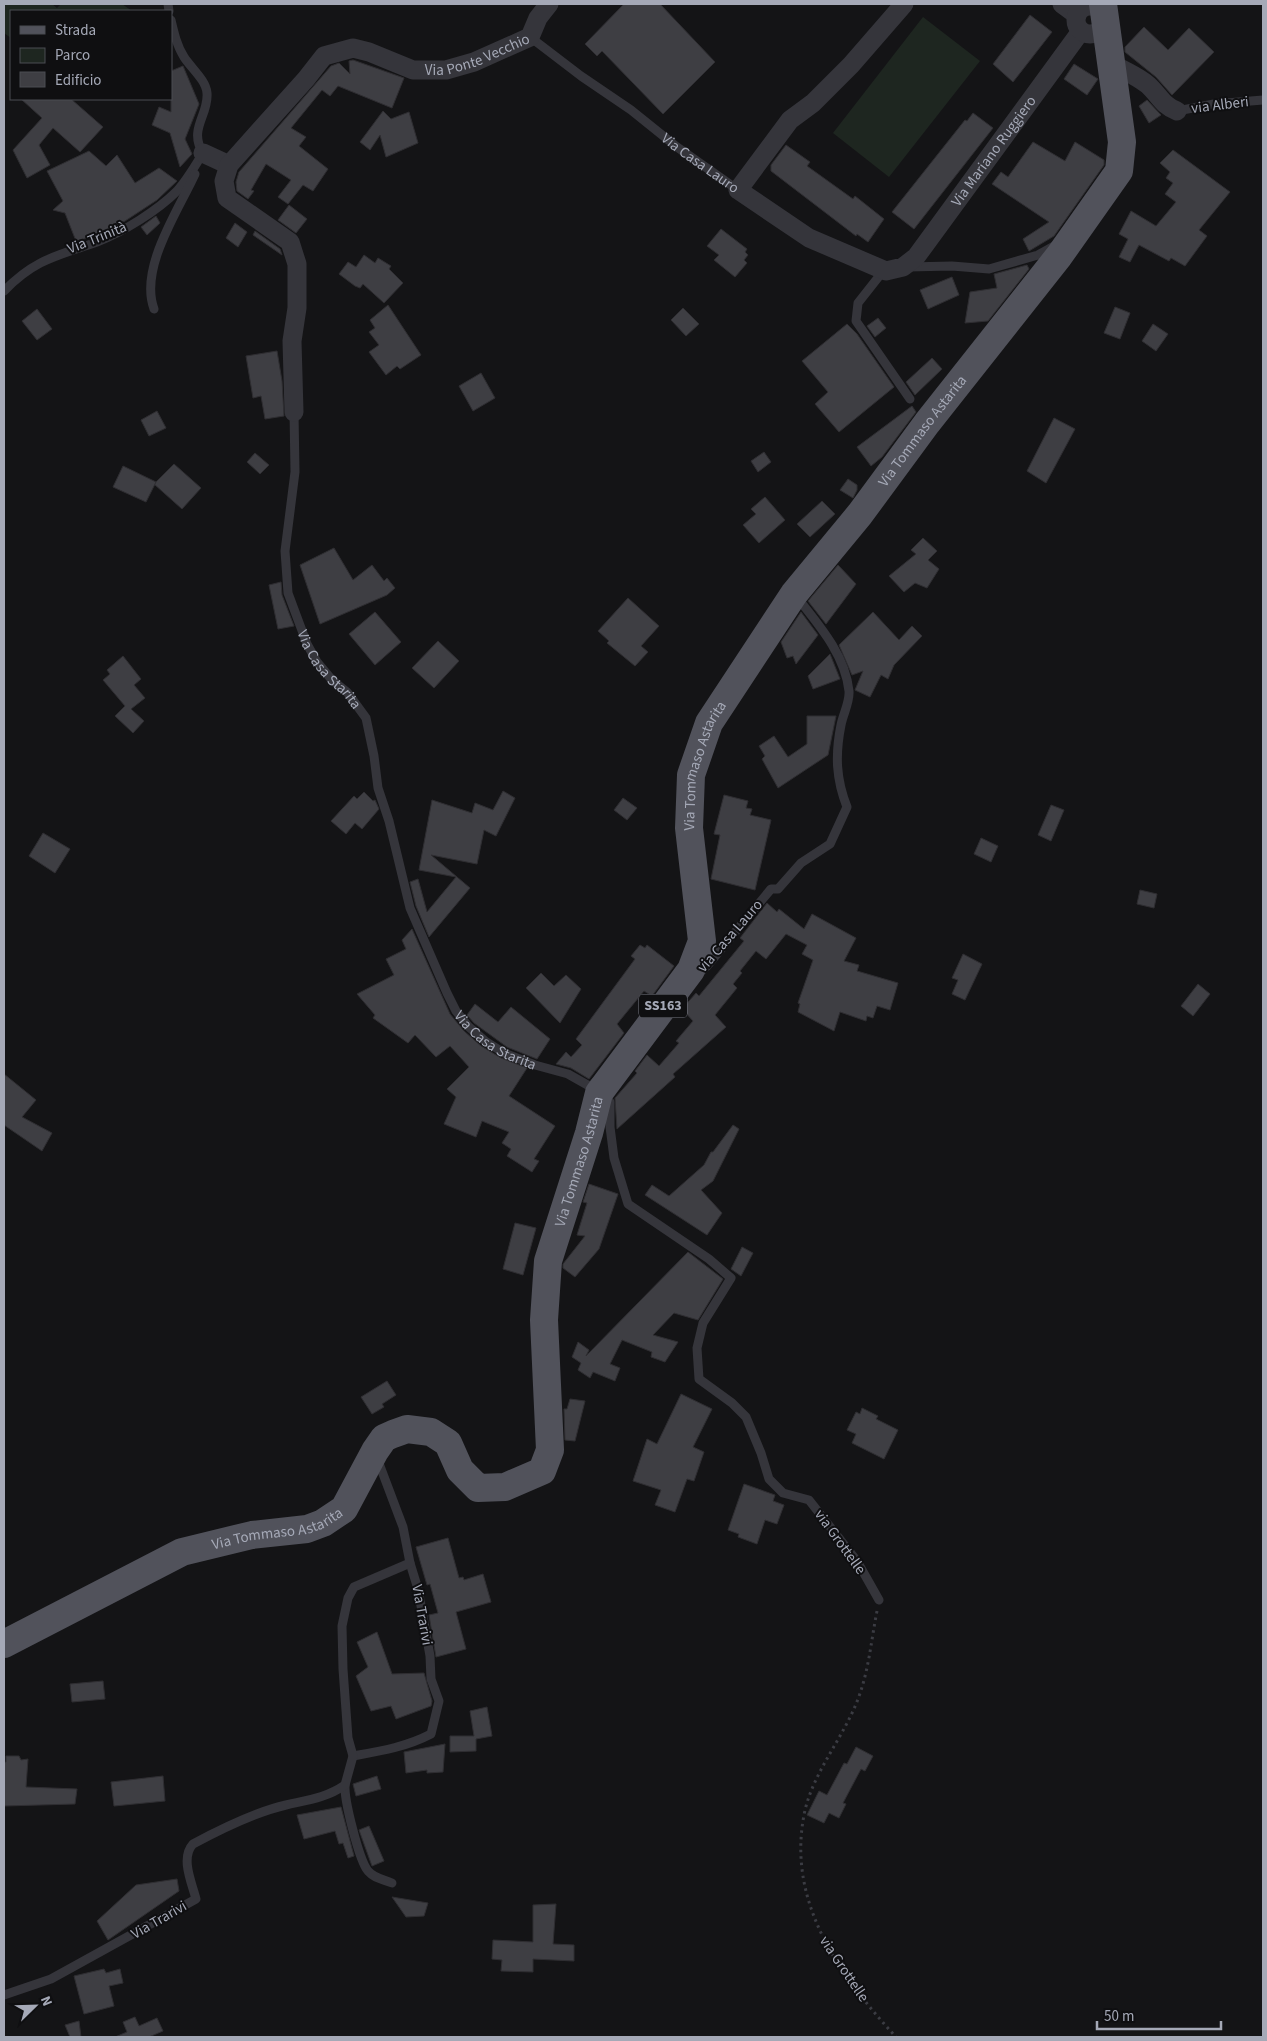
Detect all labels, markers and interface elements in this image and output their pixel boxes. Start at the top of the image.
legend [10,10,172,100]
text: Strada [55,20,96,41]
street label: Via Ponte Vecchio [425,28,533,80]
text: Parco [55,45,90,66]
text: Edificio [55,70,102,91]
street label: Via Mariano Ruggiero [946,91,1041,211]
street label: via Alberi [1190,91,1250,119]
street label: Via Casa Lauro [657,128,743,198]
street label: Via Trinità [64,217,130,259]
street label: Via Tommaso Astarita [873,371,971,491]
street label: Via Casa Starita [292,627,367,713]
street label: Via Tommaso Astarita [678,697,731,831]
street label: via Casa Lauro [692,895,768,977]
road number: SS163 [639,994,687,1018]
street label: Via Casa Starita [449,1006,539,1075]
street label: Via Tommaso Astarita [549,1094,608,1229]
street label: Via Tommaso Astarita [210,1502,347,1555]
street label: via Grottelle [809,1505,871,1579]
street label: Via Trarivi [406,1583,438,1647]
street label: Via Trarivi [127,1896,191,1944]
street label: via Grottelle [814,1932,874,2006]
north arrow [10,1981,60,2031]
text: N [35,1993,57,2010]
scale bar [1097,1998,1221,2030]
text: 50 m [1104,2006,1134,2027]

